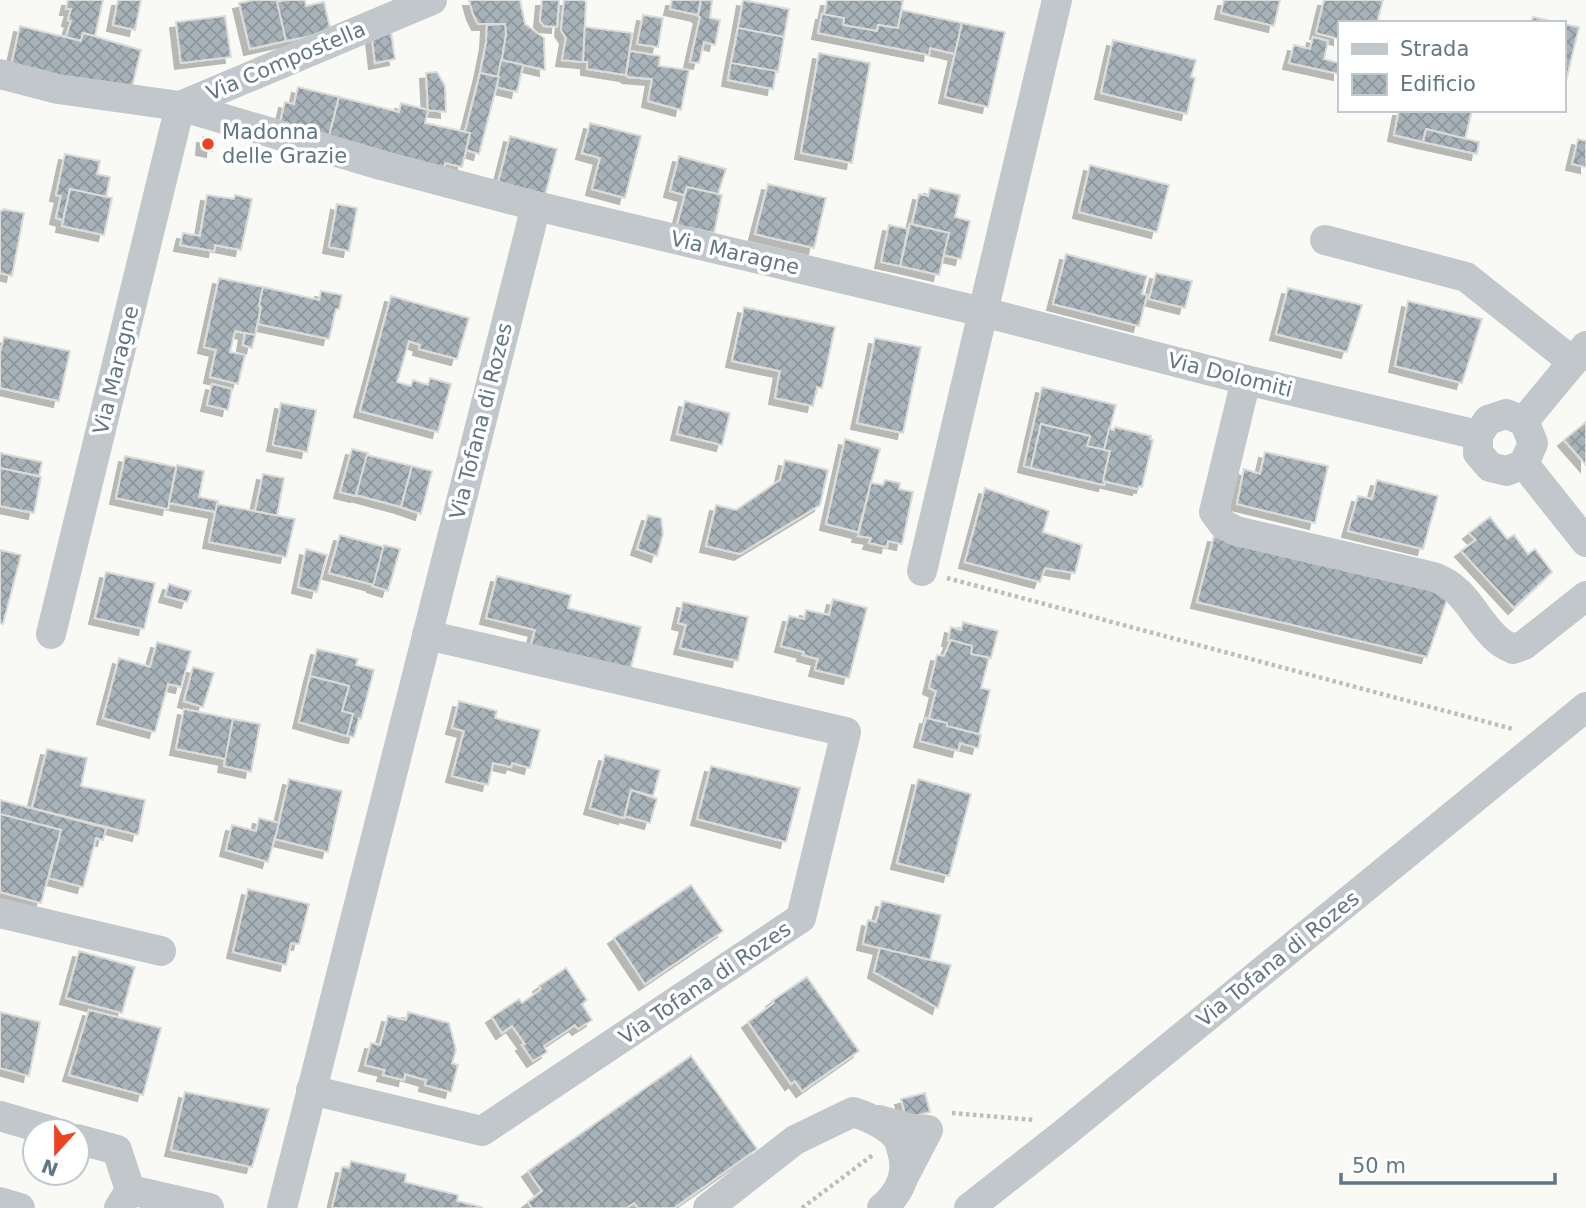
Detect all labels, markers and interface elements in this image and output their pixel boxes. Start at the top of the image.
street label: Via Compostella [203,17,369,105]
legend [1338,21,1565,112]
text: Strada [1400,37,1469,61]
text: Edificio [1400,72,1476,96]
place label: Madonna delle Grazie [222,120,347,168]
marker: Madonna delle Grazie [200,136,216,152]
street label: Via Maragne [668,227,802,279]
street label: Via Maragne [88,303,144,437]
street label: Via Tofana di Rozes [445,320,517,522]
street label: Via Dolomiti [1165,348,1295,402]
street label: Via Tofana di Rozes [1192,886,1364,1032]
street label: Via Tofana di Rozes [615,917,795,1049]
north arrow [21,1117,91,1187]
scale bar [1341,1142,1554,1186]
text: 50 m [1352,1154,1406,1178]
text: N [39,1155,61,1181]

